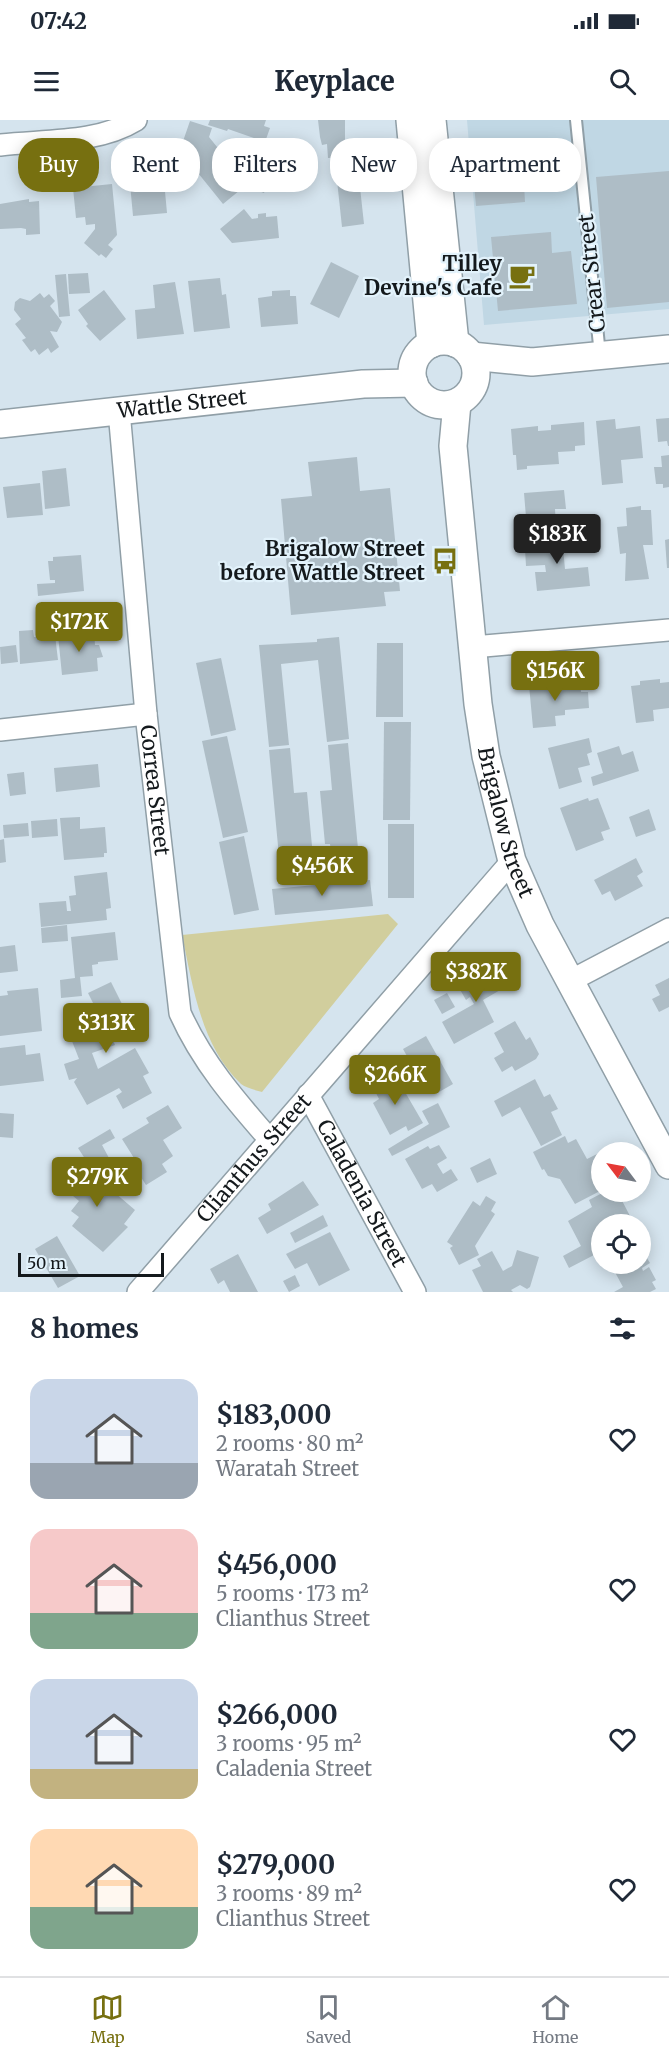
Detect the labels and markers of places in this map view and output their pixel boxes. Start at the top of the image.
place label: Tilley Devine's Cafe [364,250,503,301]
cafe icon: Tilley Devine's Cafe [507,261,537,291]
pin: $183K [515,514,599,565]
place label: Brigalow Street before Wattle Street [220,535,426,586]
bus stop icon: Brigalow Street before Wattle Street [430,546,460,576]
pin: $172K [37,602,121,653]
pin: $156K [513,651,597,702]
pin: $456K [280,846,364,897]
pin: $382K [434,952,518,1003]
pin: $313K [64,1003,148,1054]
pin: $266K [353,1055,437,1106]
pin: $279K [55,1157,139,1208]

